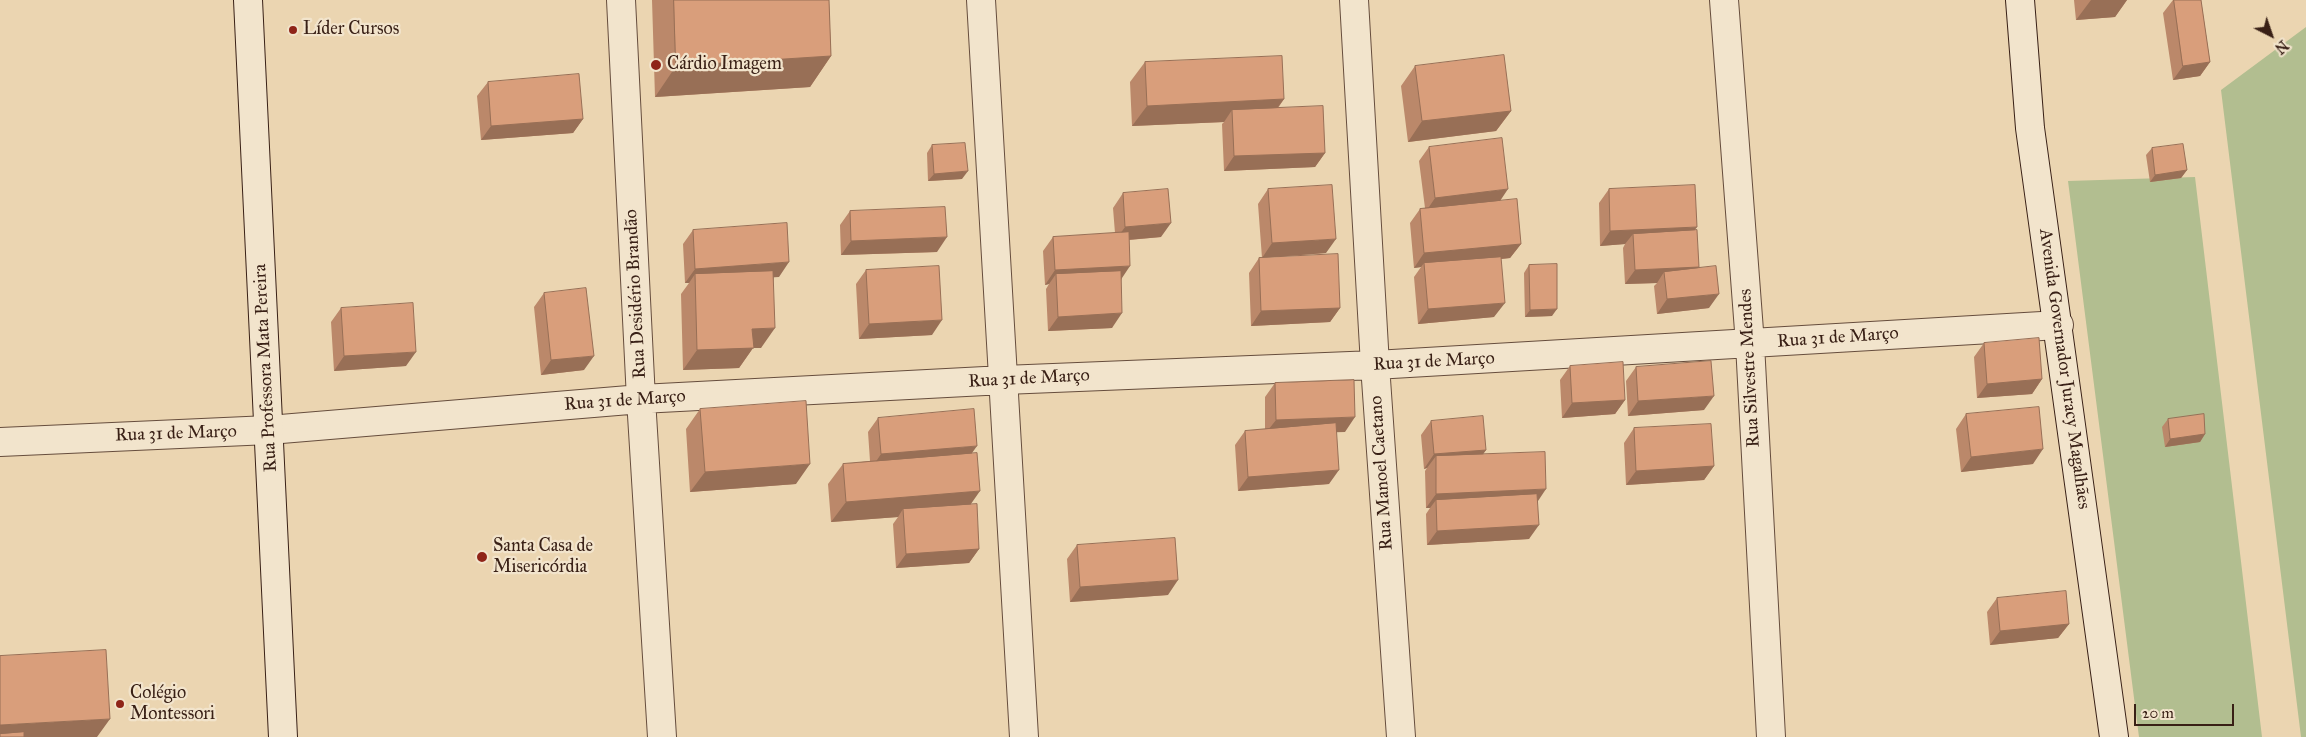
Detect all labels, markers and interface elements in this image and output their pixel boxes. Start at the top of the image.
north arrow [2246,10,2296,60]
place label: Líder Cursos [303,19,399,41]
marker: Líder Cursos [287,24,299,36]
text: N [2271,36,2291,57]
place label: Cárdio Imagem [667,54,782,76]
marker: Cárdio Imagem [649,58,663,72]
street label: Rua Desidério Brandão [621,209,651,379]
street label: Avenida Governador Juracy Magalhães [2034,227,2094,511]
street label: Rua Professora Mata Pereira [250,263,282,473]
street label: Rua Silvestre Mendes [1735,288,1765,448]
street label: Rua 31 de Março [1776,323,1900,353]
street label: Rua 31 de Março [1373,348,1495,376]
street label: Rua 31 de Março [968,365,1090,393]
street label: Rua 31 de Março [563,386,687,416]
street label: Rua Manoel Caetano [1366,395,1398,551]
street label: Rua 31 de Março [115,421,237,447]
place label: Santa Casa de Misericórdia [493,536,593,578]
marker: Santa Casa de Misericórdia [475,550,489,564]
place label: Colégio Montessori [130,683,215,726]
scale bar [2136,694,2236,726]
marker: Colégio Montessori [114,698,126,710]
text: 20 m [2142,704,2174,722]

